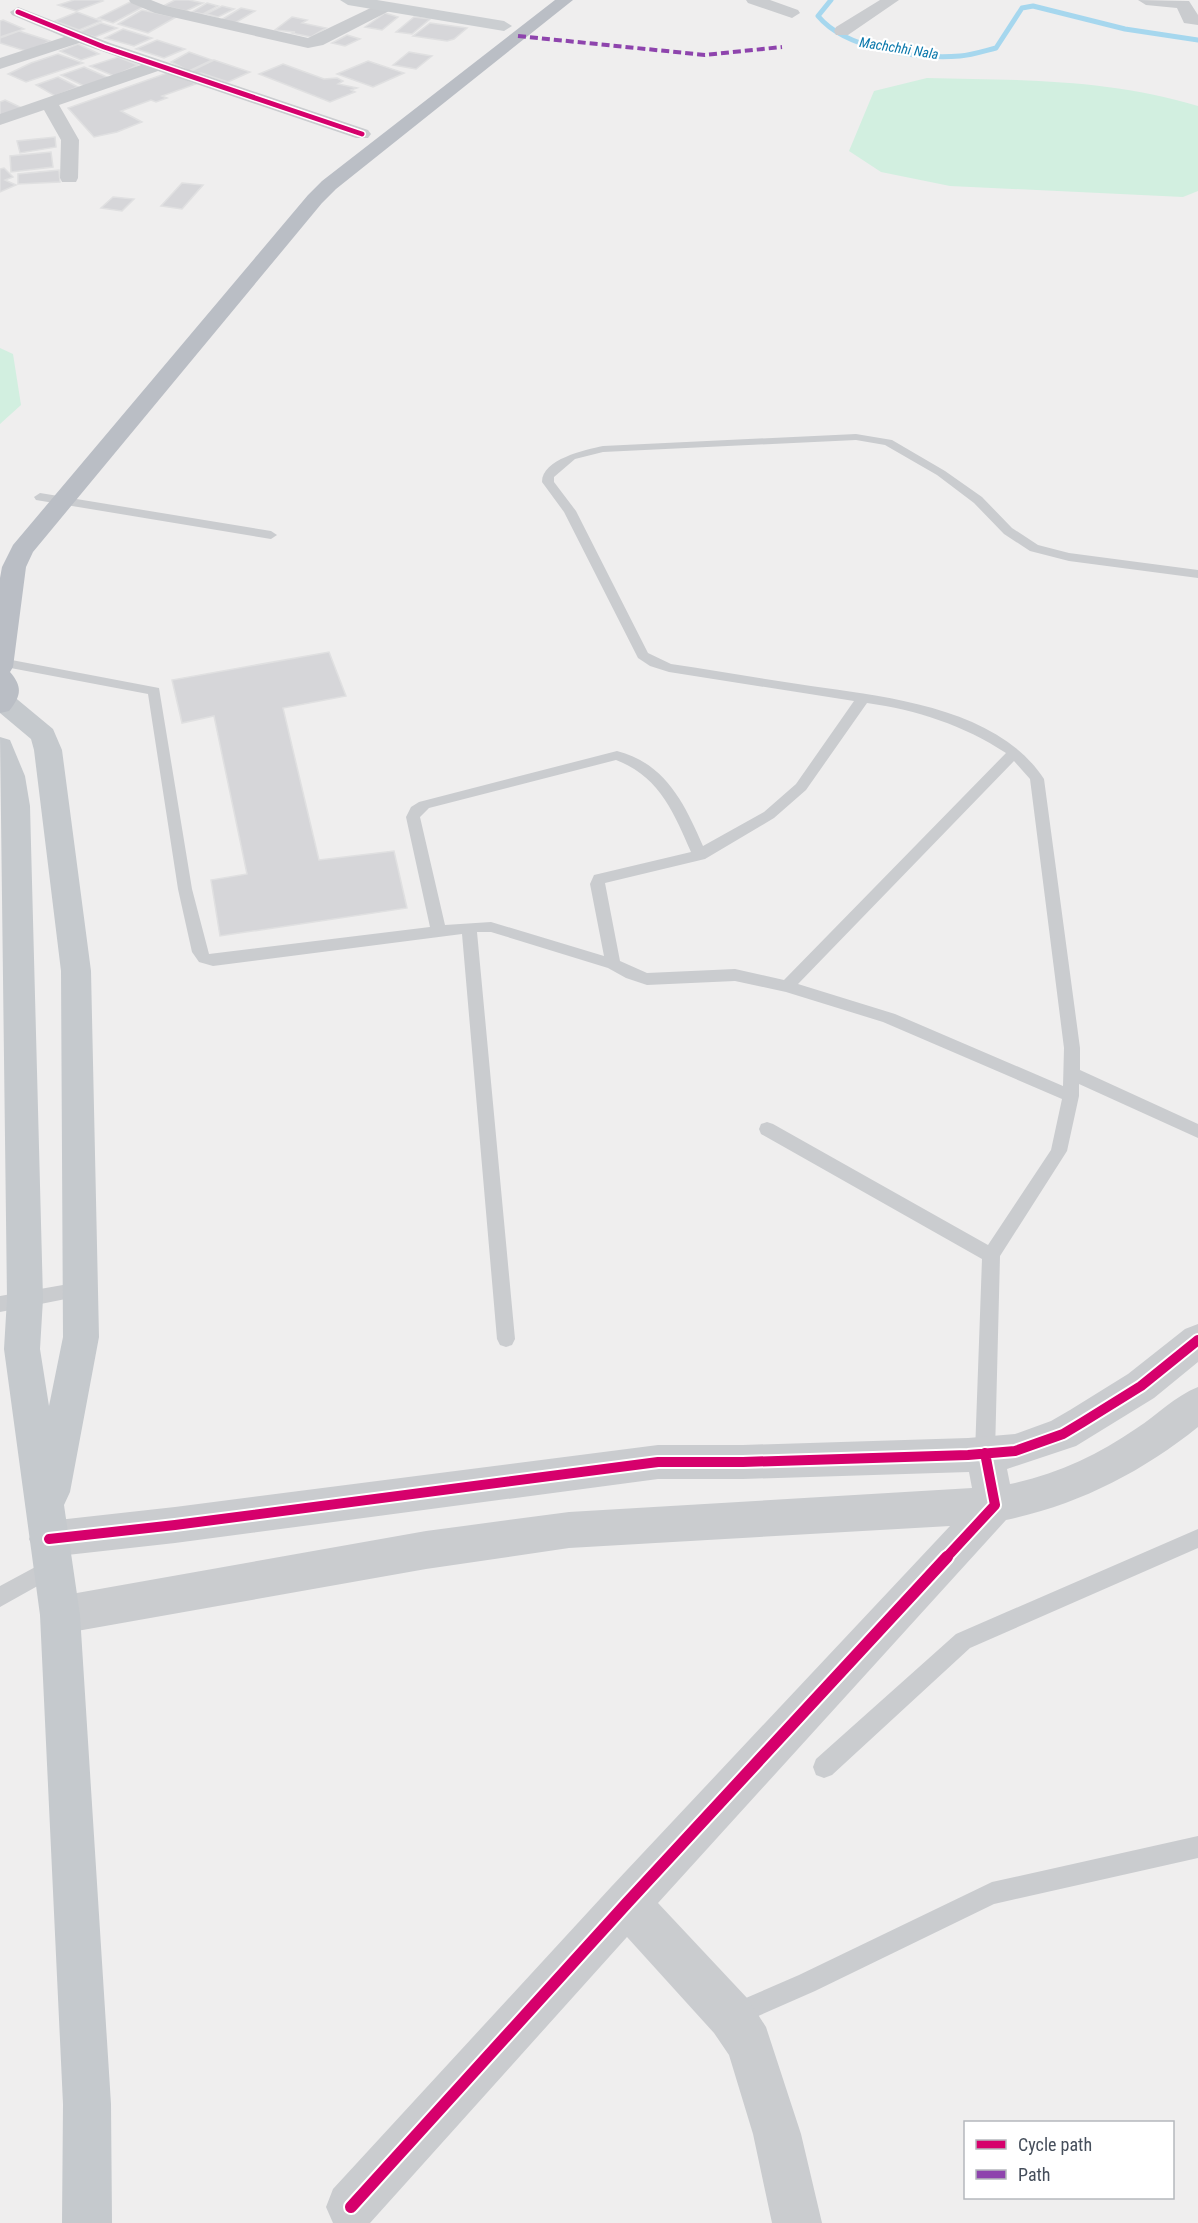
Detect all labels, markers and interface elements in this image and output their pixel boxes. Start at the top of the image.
water label: Machchhi Nala [858,34,940,62]
legend [964,2121,1174,2199]
text: Cycle path [1018,2134,1092,2155]
text: Path [1018,2164,1051,2185]

